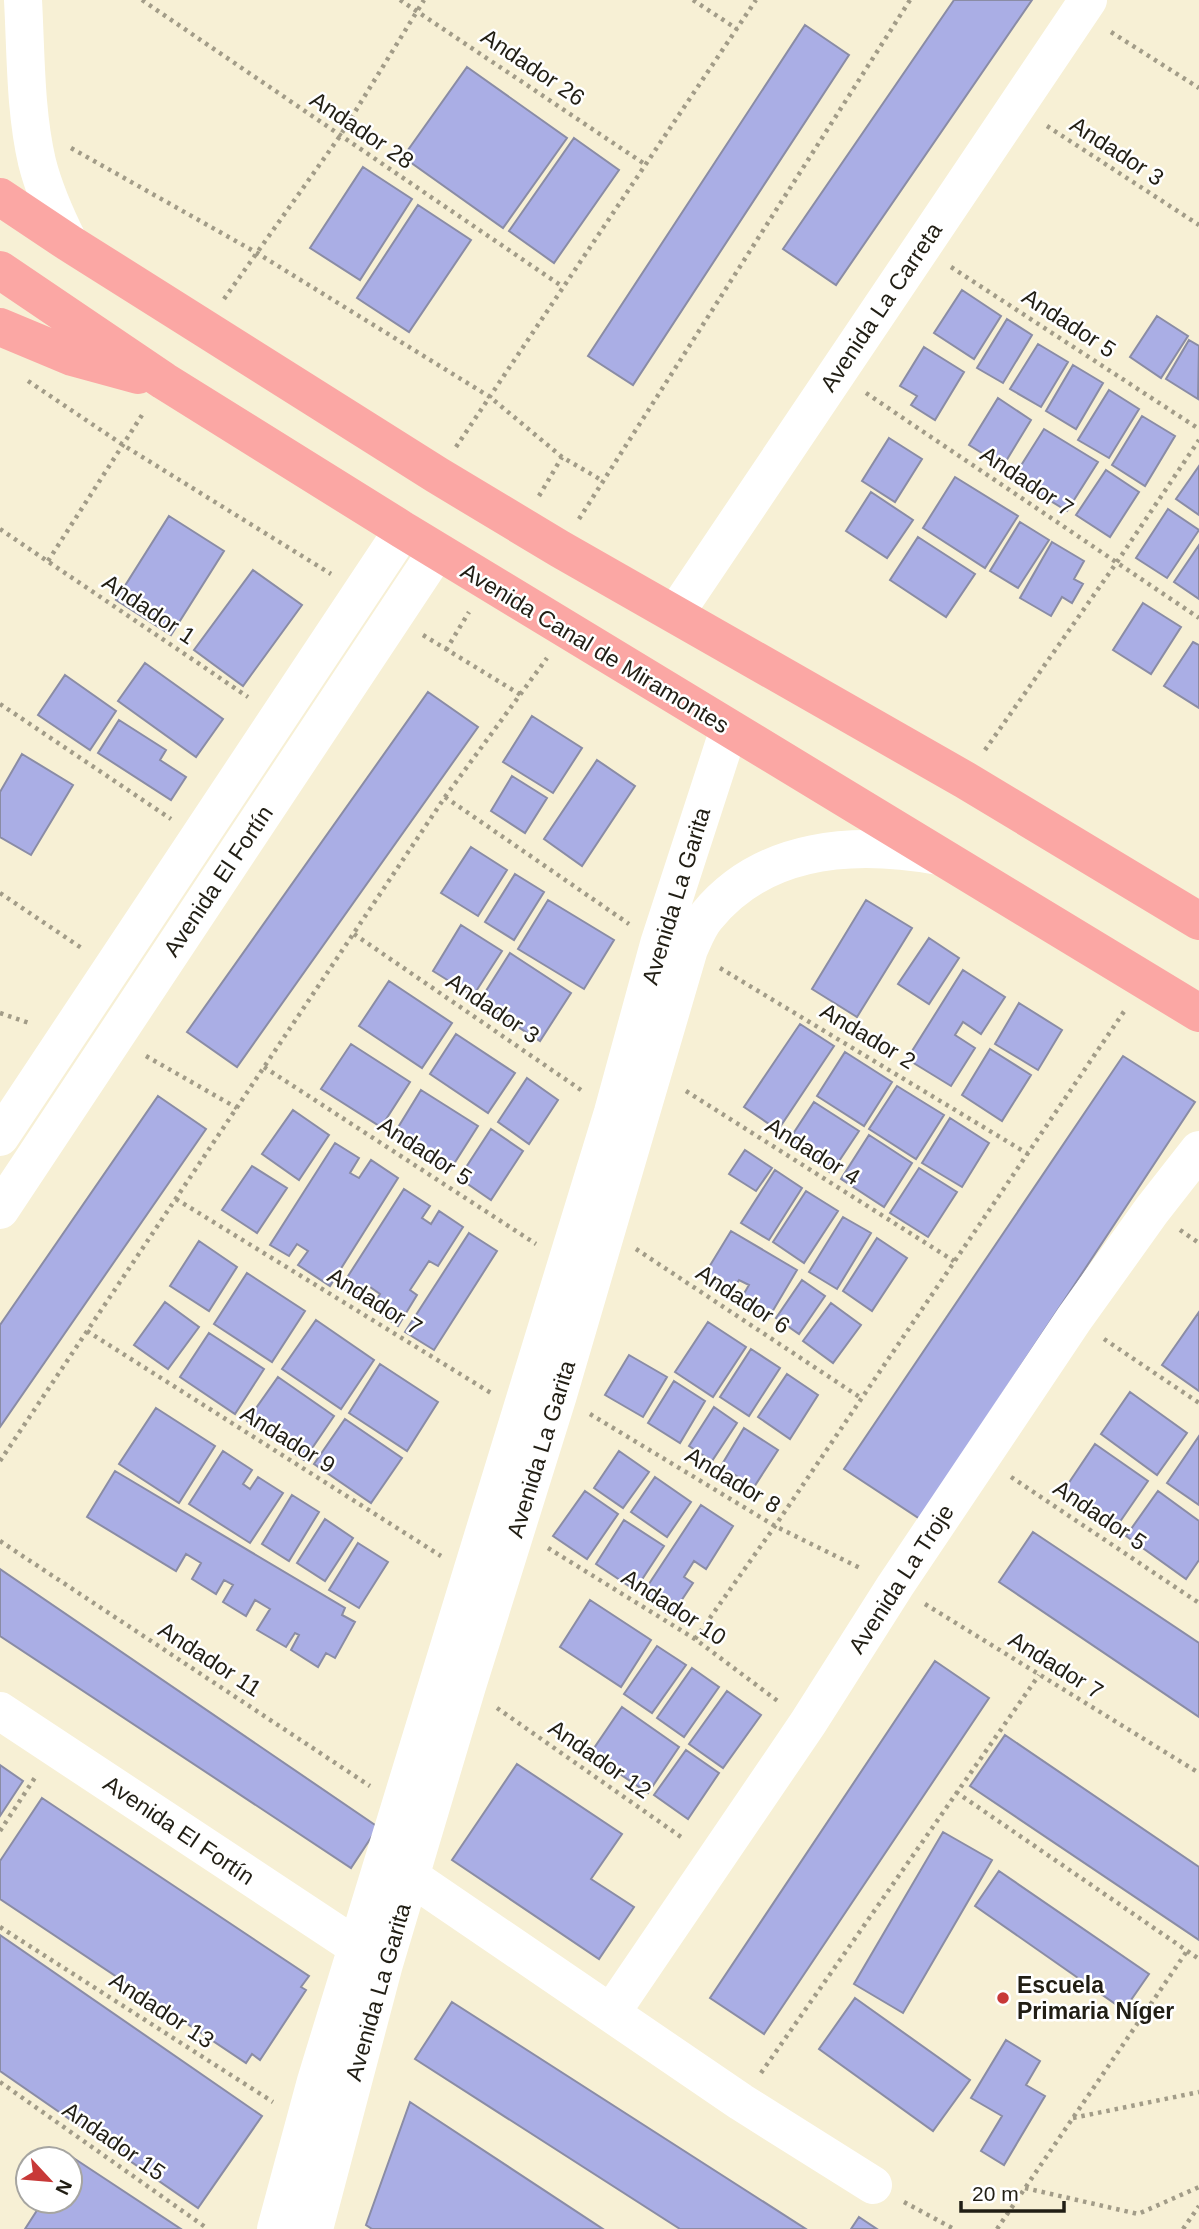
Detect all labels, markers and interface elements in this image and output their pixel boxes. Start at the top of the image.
street label: Andador 26 [476,23,590,111]
street label: Andador 28 [305,86,419,174]
street label: Andador 3 [1065,111,1169,191]
street label: Avenida La Carreta [815,218,947,396]
street label: Andador 5 [1017,283,1121,363]
street label: Andador 7 [976,441,1078,521]
street label: Avenida Canal de Miramontes [456,558,734,738]
street label: Andador 1 [98,569,200,649]
street label: Avenida El Fortín [158,801,278,961]
street label: Avenida La Garita [637,804,715,988]
street label: Andador 3 [442,968,544,1048]
street label: Andador 2 [816,998,920,1074]
street label: Andador 5 [373,1111,477,1191]
street label: Andador 4 [761,1112,865,1190]
street label: Andador 6 [691,1259,795,1339]
street label: Andador 7 [323,1262,427,1340]
street label: Avenida La Garita [502,1357,580,1541]
street label: Andador 9 [236,1400,340,1478]
street label: Andador 8 [681,1442,785,1518]
street label: Andador 5 [1049,1475,1151,1555]
street label: Avenida La Troje [843,1500,959,1658]
street label: Andador 10 [617,1564,731,1650]
street label: Andador 11 [154,1616,266,1702]
street label: Andador 7 [1004,1626,1108,1704]
street label: Andador 12 [544,1714,656,1804]
street label: Avenida El Fortín [99,1770,259,1890]
street label: Avenida La Garita [340,1900,416,2084]
street label: Andador 13 [105,1967,219,2053]
place label: Escuela Primaria Níger [1017,1972,1174,2024]
marker: Escuela Primaria Níger [995,1990,1011,2006]
street label: Andador 15 [58,2096,170,2186]
north arrow [14,2145,84,2215]
scale bar [961,2170,1064,2214]
text: N [51,2176,76,2198]
text: 20 m [972,2182,1019,2205]

